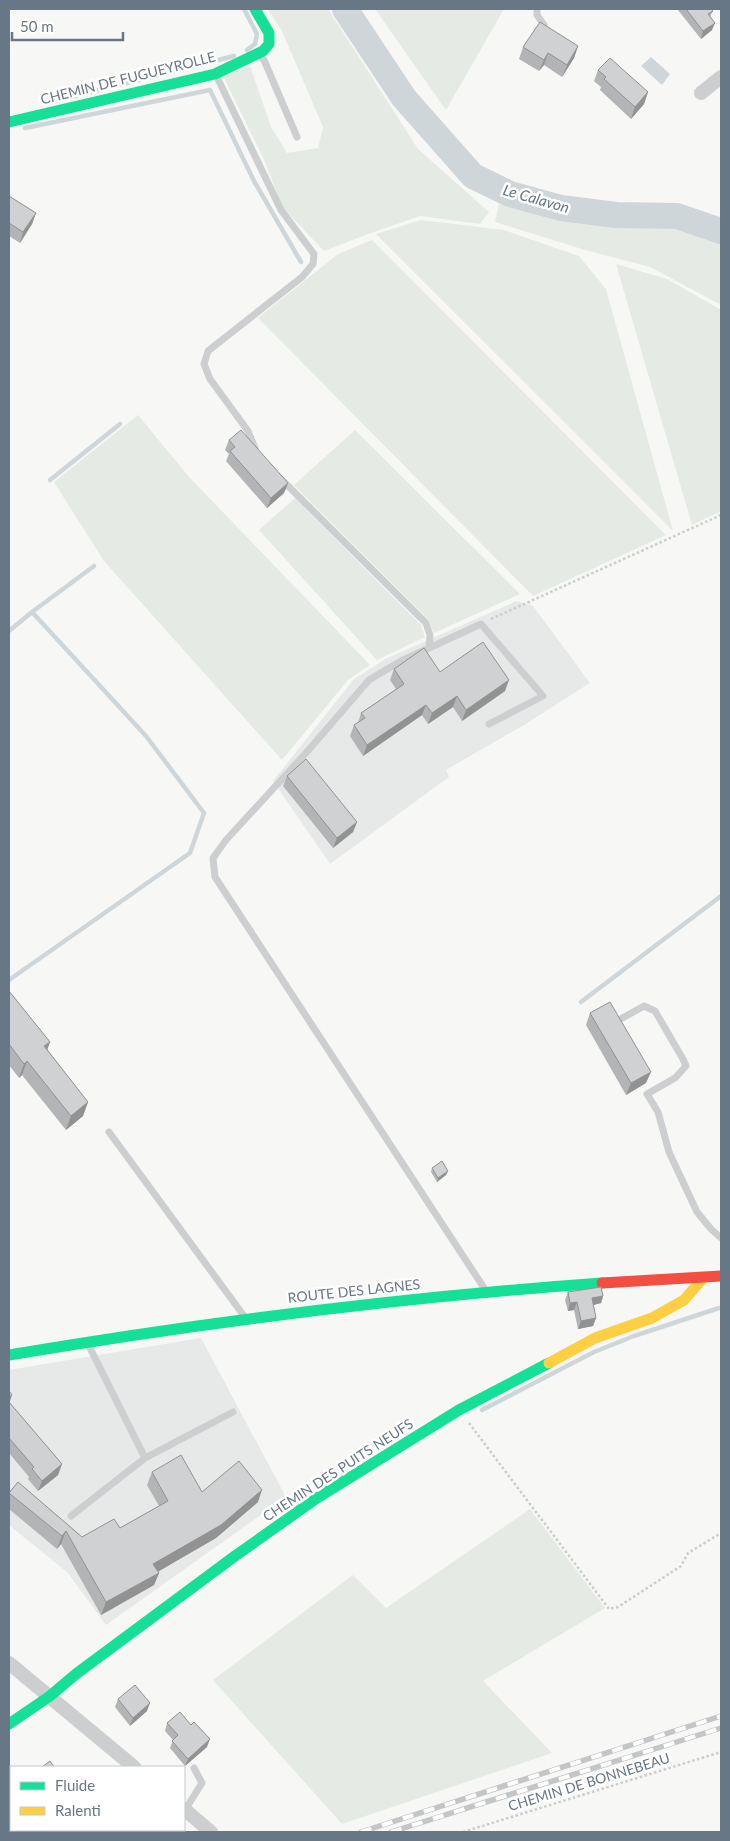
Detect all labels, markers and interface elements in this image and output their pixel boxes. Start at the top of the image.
scale bar [12,10,124,42]
text: 50 m [20,17,54,35]
street label: CHEMIN DE FUGUEYROLLE [39,48,217,107]
water label: Le Calavon [501,180,571,216]
street label: ROUTE DES LAGNES [287,1275,421,1306]
street label: CHEMIN DES PUITS NEUFS [259,1415,416,1525]
street label: CHEMIN DE BONNEBEAU [506,1749,672,1814]
legend [10,1766,185,1831]
text: Fluide [55,1776,95,1794]
text: Ralenti [55,1801,101,1819]

